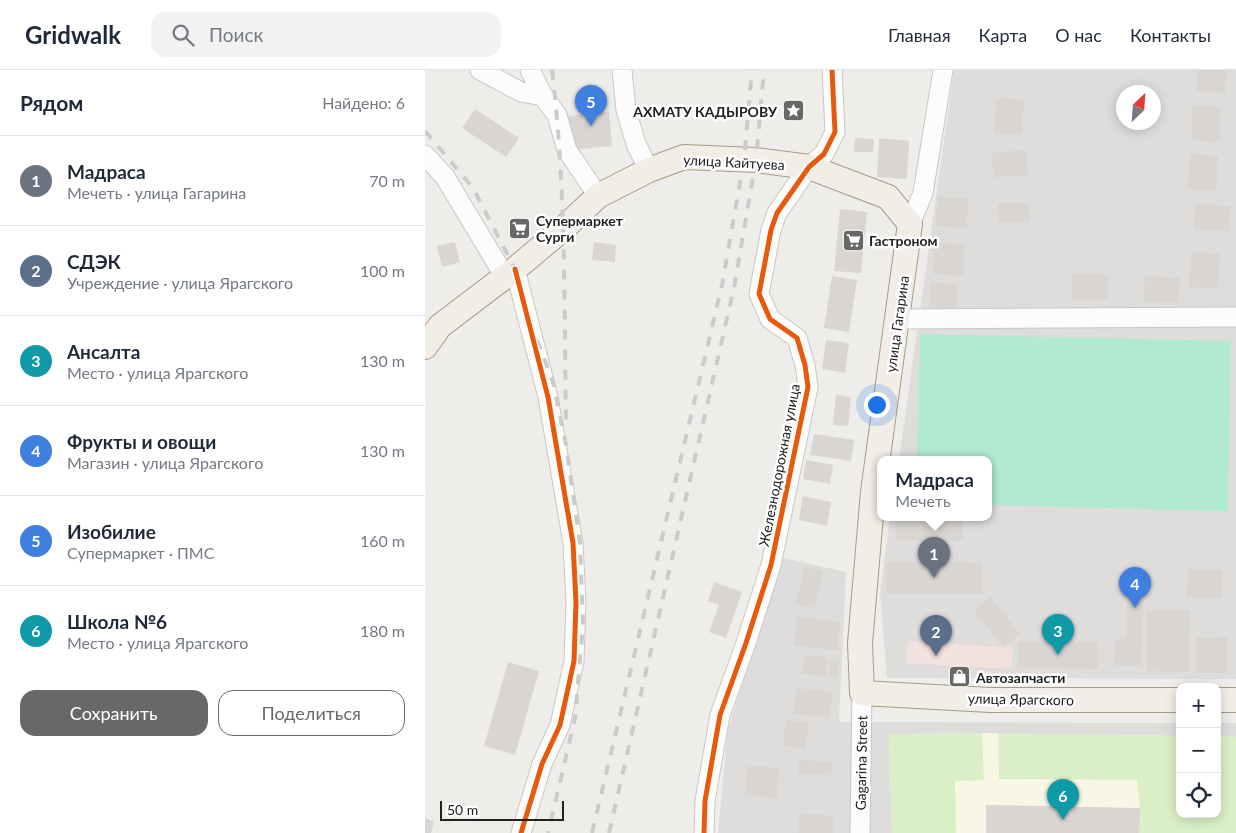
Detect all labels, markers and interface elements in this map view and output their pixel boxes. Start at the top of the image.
search box [151,12,501,57]
text: Gridwalk [25,20,121,49]
icon: search [169,21,197,49]
text: Поиск [209,23,263,46]
text: Главная [888,24,951,46]
text: Карта [979,24,1027,46]
text: О нас [1055,24,1102,46]
text: Контакты [1130,24,1211,46]
pin: 5 [575,85,607,126]
north arrow [1116,85,1161,130]
text: Рядом [20,90,83,115]
text: Найдено: 6 [322,93,405,112]
place icon: АХМАТУ КАДЫРОВУ [781,99,805,123]
place label: АХМАТУ КАДЫРОВУ [632,103,778,120]
street label: улица Кайтуева [683,151,785,173]
text: Мадраса [67,160,146,183]
text: 1 [31,171,41,190]
text: 70 m [369,171,405,190]
text: Мечеть · улица Гагарина [67,183,246,202]
place label: Супермаркет Сурги [536,212,624,245]
supermarket icon: Супермаркет Сурги [508,216,532,240]
supermarket icon: Гастроном [841,228,865,252]
place label: Гастроном [869,232,938,249]
text: СДЭК [67,250,121,273]
text: 2 [31,261,41,280]
text: 100 m [360,261,405,280]
text: Учреждение · улица Ярагского [67,273,293,292]
street label: улица Гагарина [882,274,912,374]
text: Ансалта [67,340,140,363]
text: 3 [31,351,41,370]
text: 130 m [360,351,405,370]
text: Место · улица Ярагского [67,363,248,382]
street label: Железнодорожная улица [755,382,803,548]
your location [864,392,890,418]
text: Фрукты и овощи [67,430,216,453]
text: 4 [31,441,41,460]
text: 130 m [360,441,405,460]
text: Магазин · улица Ярагского [67,453,263,472]
popup [877,456,992,521]
text: Мадраса [895,468,974,491]
text: Мечеть [895,491,951,510]
text: Изобилие [67,520,156,543]
text: 5 [31,531,41,550]
text: 160 m [360,531,405,550]
pin: 1 [918,537,950,578]
text: Супермаркет · ПМС [67,543,214,562]
pin: 4 [1119,567,1151,608]
text: Школа №6 [67,610,167,633]
pin: 3 [1042,614,1074,655]
pin: 2 [920,615,952,656]
text: 6 [31,621,41,640]
text: 180 m [360,621,405,640]
text: Место · улица Ярагского [67,633,248,652]
shop icon: Автозапчасти [948,665,972,689]
place label: Автозапчасти [975,669,1066,686]
map controls [1176,683,1221,818]
button: + [1176,683,1221,728]
button: Сохранить [20,690,208,736]
button: Поделиться [218,690,405,736]
street label: улица Ярагского [968,690,1074,708]
street label: Gagarina Street [852,715,870,811]
button: − [1176,728,1221,773]
button: locate [1176,773,1221,818]
pin: 6 [1047,779,1079,820]
scale bar [440,798,564,821]
text: 50 m [447,801,478,818]

